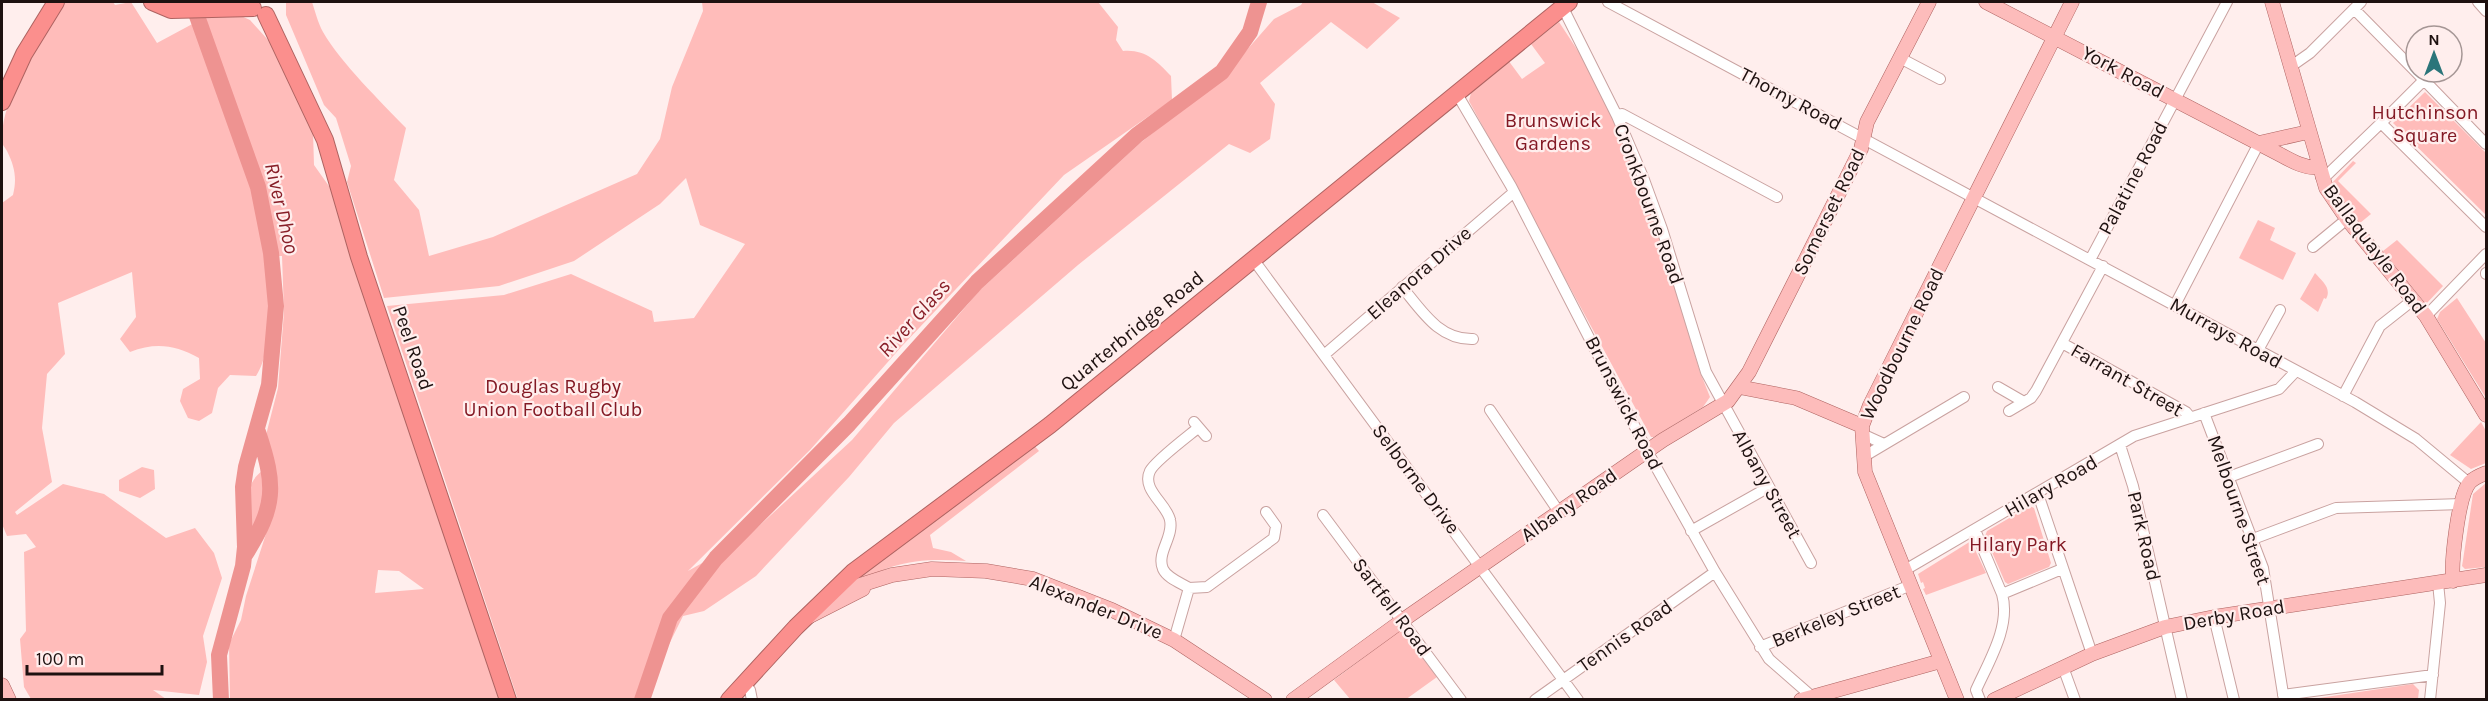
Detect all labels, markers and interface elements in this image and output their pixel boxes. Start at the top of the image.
north arrow [2404,24,2464,84]
text: N [2428,30,2440,49]
street label: York Road [2078,41,2168,103]
street label: Thorny Road [1736,62,1846,136]
park label: Hutchinson Square [2372,101,2478,147]
park label: Brunswick Gardens [1505,109,1601,155]
street label: Palatine Road [2093,117,2173,239]
street label: Cronkbourne Road [1609,121,1689,287]
street label: Somerset Road [1788,145,1870,279]
water label: River Dhoo [260,160,304,257]
street label: Ballaquayle Road [2319,180,2431,318]
street label: Eleanora Drive [1362,221,1476,325]
street label: Woodbourne Road [1855,264,1949,424]
street label: Quarterbridge Road [1056,266,1208,396]
water label: River Glass [873,274,955,362]
street label: Murrays Road [2166,293,2286,373]
street label: Peel Road [388,303,438,393]
street label: Brunswick Road [1580,332,1668,474]
street label: Farrant Street [2067,339,2188,422]
park label: Douglas Rugby Union Football Club [464,375,642,421]
street label: Selborne Drive [1367,419,1465,539]
street label: Albany Street [1728,426,1807,543]
street label: Melbourne Street [2203,432,2276,588]
street label: Hilary Road [2001,450,2101,522]
street label: Albany Road [1516,463,1622,547]
street label: Park Road [2123,489,2165,583]
park label: Hilary Park [1969,533,2067,556]
street label: Sartfell Road [1348,553,1436,661]
street label: Alexander Drive [1026,570,1166,644]
street label: Berkeley Street [1768,580,1904,652]
street label: Tennis Road [1573,595,1677,677]
street label: Derby Road [2181,595,2287,635]
scale bar [27,638,162,676]
text: 100 m [36,648,84,670]

